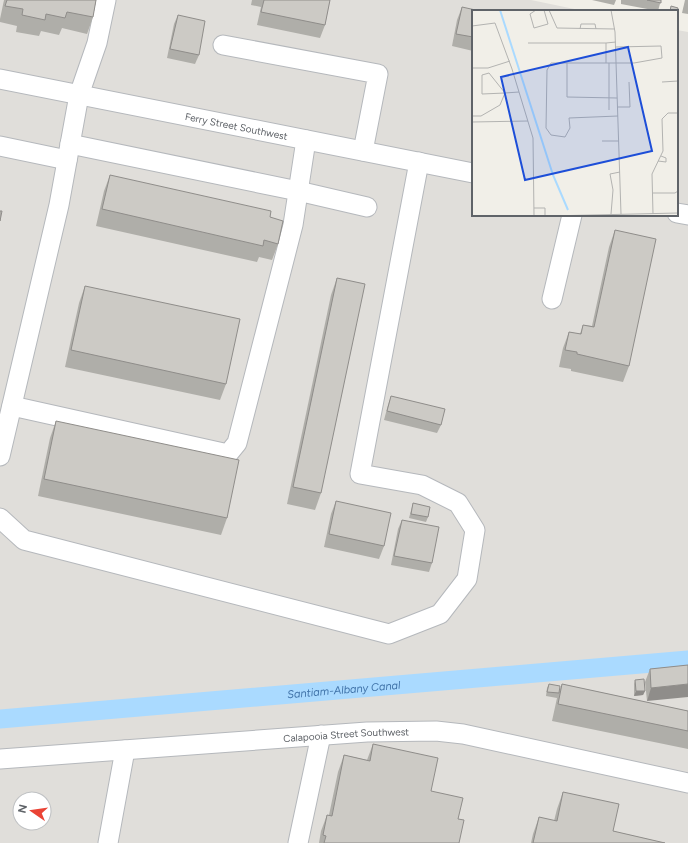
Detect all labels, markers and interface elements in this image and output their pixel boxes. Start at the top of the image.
inset map [472,10,678,216]
street label: Ferry Street Southwest [184,110,289,143]
water label: Santiam-Albany Canal [287,679,401,701]
street label: Calapooia Street Southwest [283,725,409,745]
north arrow [12,791,52,831]
text: N [15,803,30,814]

